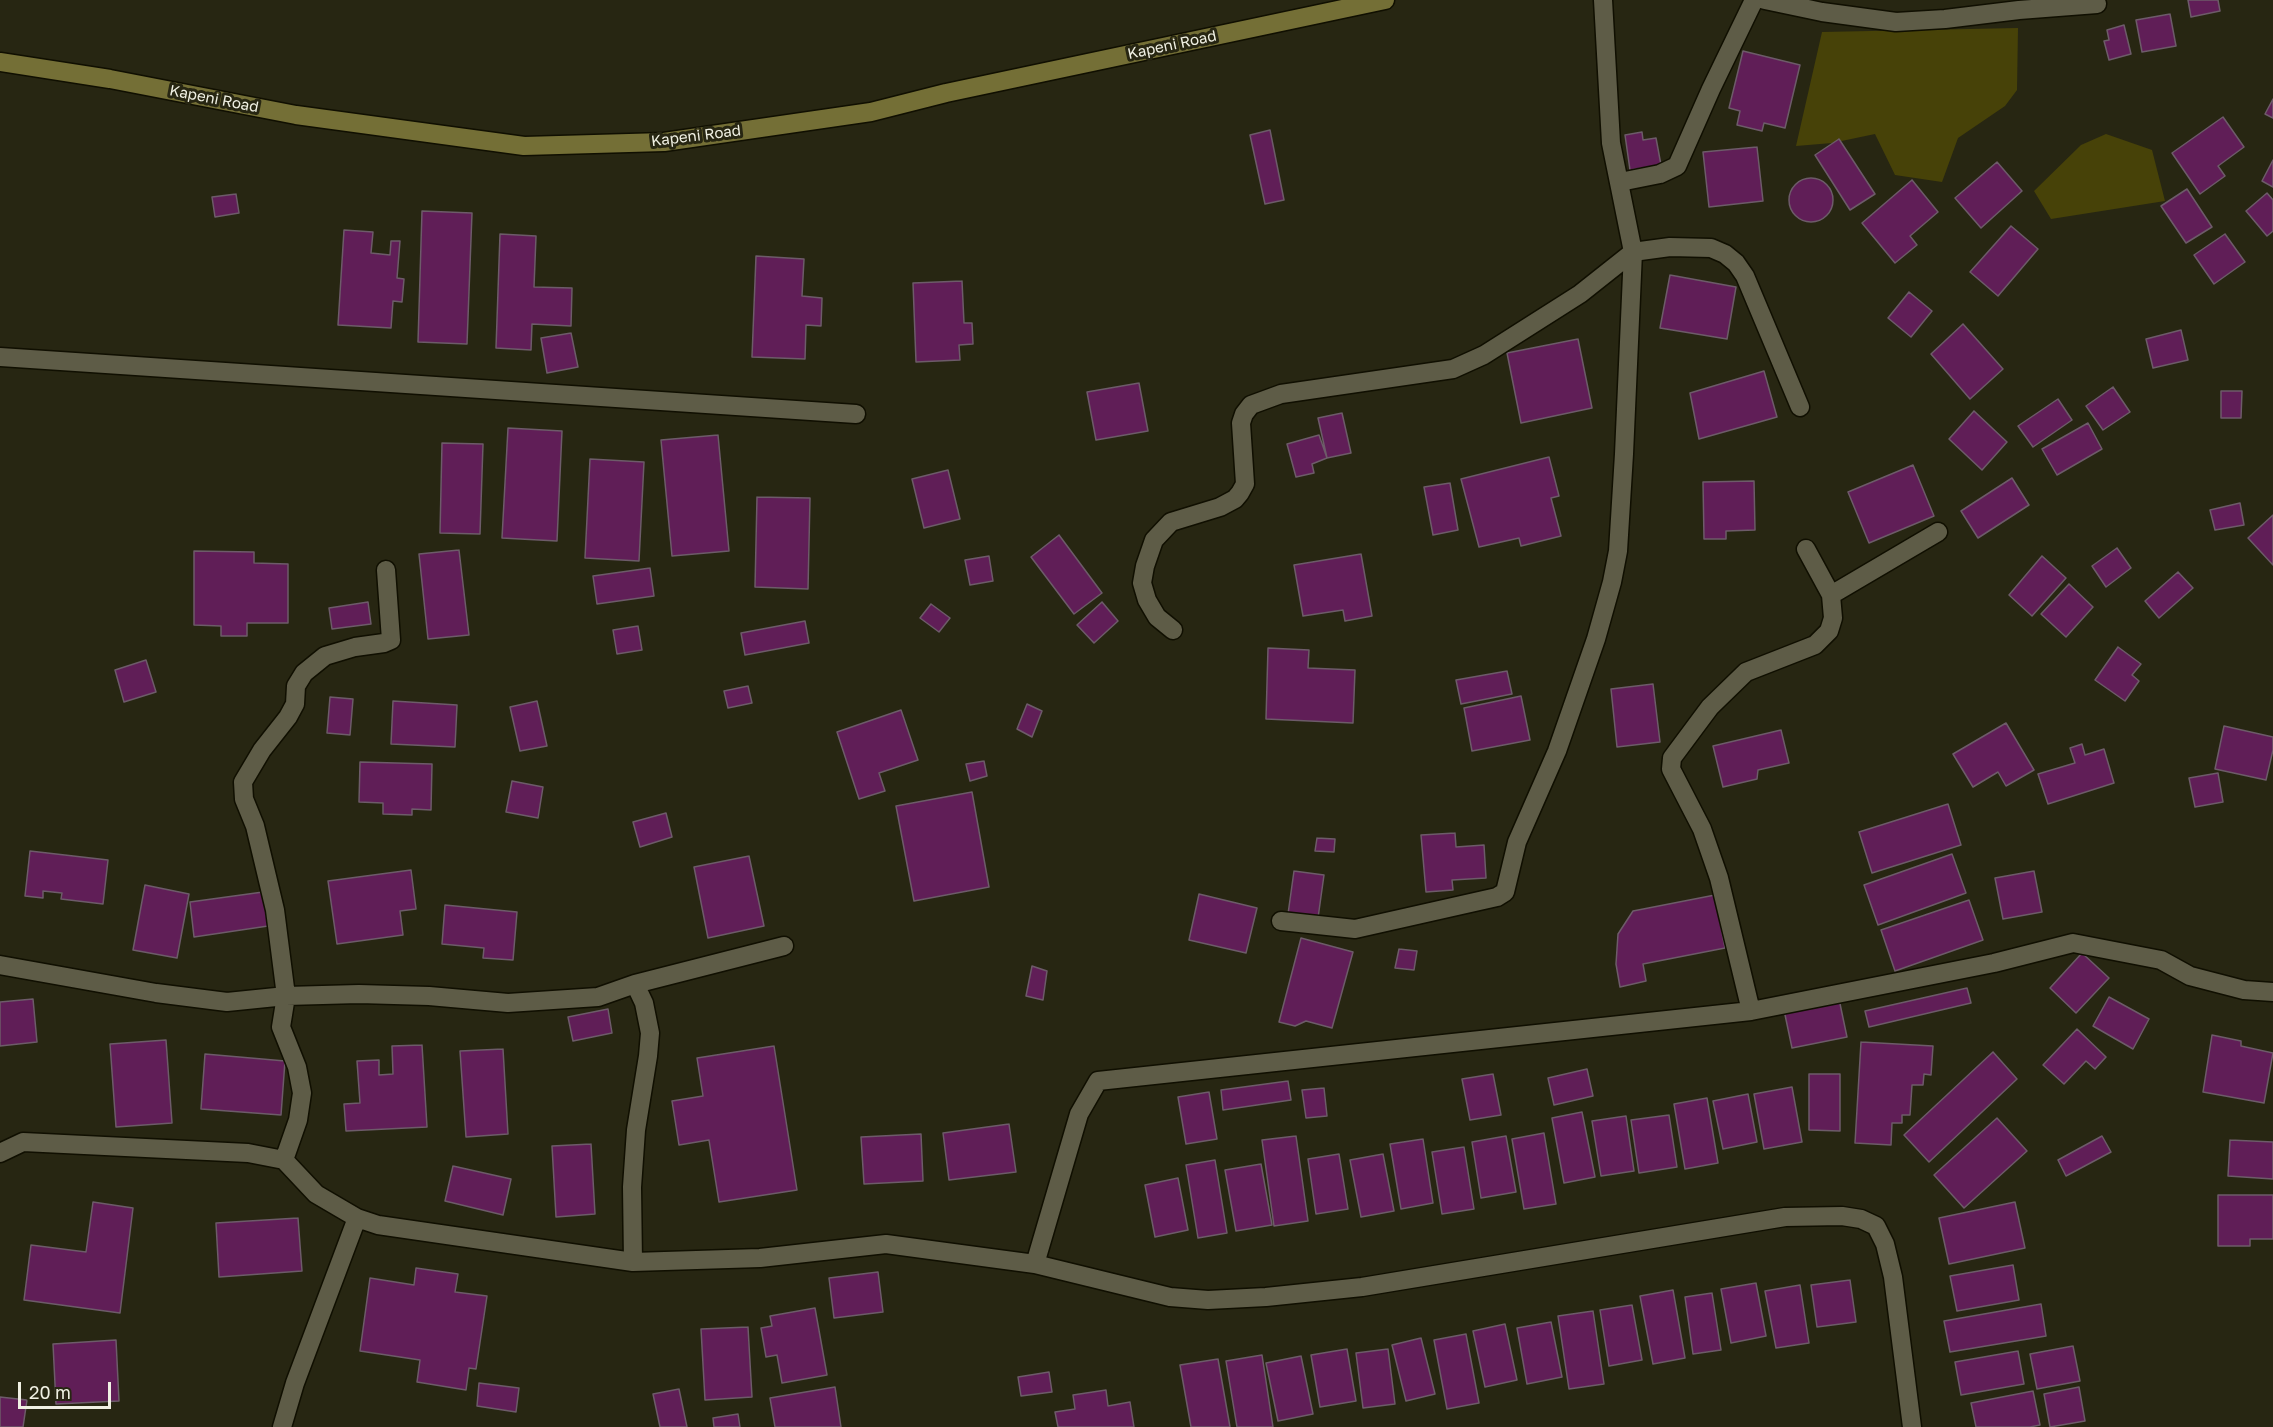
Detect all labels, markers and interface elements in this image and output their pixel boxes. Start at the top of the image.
street label: Kapeni Road [1126,27,1218,63]
street label: Kapeni Road [168,82,260,116]
street label: Kapeni Road [650,122,742,150]
scale bar [21,1370,114,1408]
text: 20 m [29,1381,71,1403]

